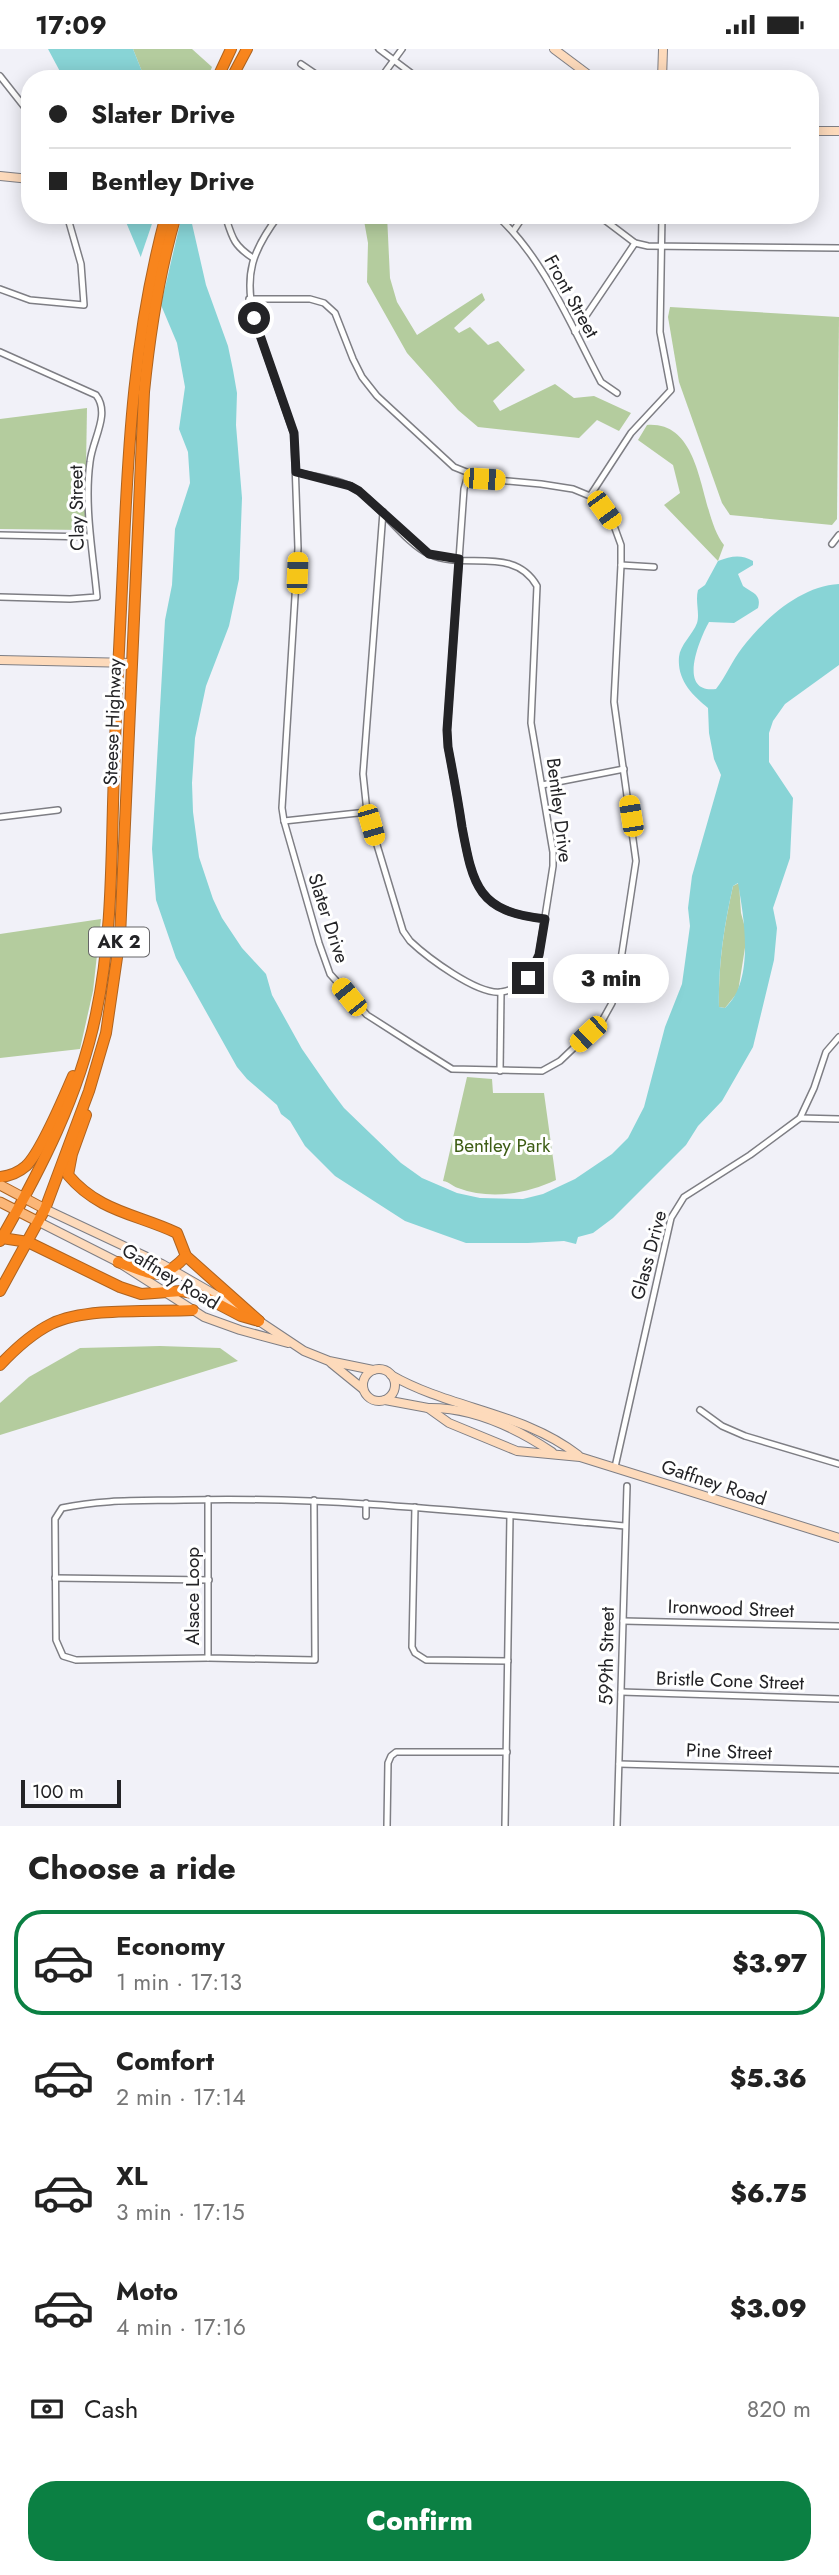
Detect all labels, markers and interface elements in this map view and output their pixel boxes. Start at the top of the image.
text: 17:09 [35,6,107,44]
text: Slater Drive [91,95,235,133]
text: Bentley Drive [91,162,254,200]
street label: Front Street [538,250,606,343]
route start [238,302,270,334]
street label: Clay Street [62,464,91,551]
car [463,467,506,491]
car [584,487,625,533]
car [286,552,309,594]
street label: Steese Highway [97,657,128,786]
street label: Bentley Drive [540,756,579,864]
car [618,794,645,838]
car [356,802,387,848]
street label: Slater Drive [301,870,356,967]
road number: AK 2 [89,927,149,957]
callout: 3 min [552,953,668,1003]
text: 3 min [581,961,641,995]
route end [512,962,544,994]
car [328,974,371,1020]
car [566,1012,611,1056]
park label: Bentley Park [454,1132,551,1159]
street label: Glass Drive [624,1207,673,1303]
street label: Gaffney Road [117,1237,225,1316]
street label: Gaffney Road [658,1453,770,1512]
street label: Alsace Loop [179,1547,206,1645]
street label: Ironwood Street [667,1593,795,1624]
street label: 599th Street [592,1606,621,1705]
street label: Bristle Cone Street [655,1664,805,1697]
street label: Pine Street [685,1737,773,1767]
scale bar [21,1777,121,1809]
text: 100 m [32,1778,84,1805]
text: Choose a ride [28,1845,236,1891]
text: Economy [116,1927,225,1965]
icon: car [32,1931,95,1994]
text: $3.97 [732,1944,807,1982]
text: 1 min · 17:13 [116,1965,242,1999]
text: Comfort [116,2042,214,2080]
icon: car [32,2046,95,2109]
text: $5.36 [730,2059,807,2097]
text: 2 min · 17:14 [116,2080,246,2114]
text: XL [116,2157,148,2195]
icon: car [32,2161,95,2224]
text: $6.75 [730,2174,807,2212]
text: 3 min · 17:15 [116,2195,245,2229]
text: Moto [116,2272,178,2310]
icon: car [32,2276,95,2339]
text: $3.09 [730,2289,807,2327]
text: 4 min · 17:16 [116,2310,246,2344]
icon: cash [28,2390,66,2428]
text: Cash [84,2390,138,2428]
text: 820 m [747,2392,811,2426]
button: Confirm [28,2481,811,2561]

